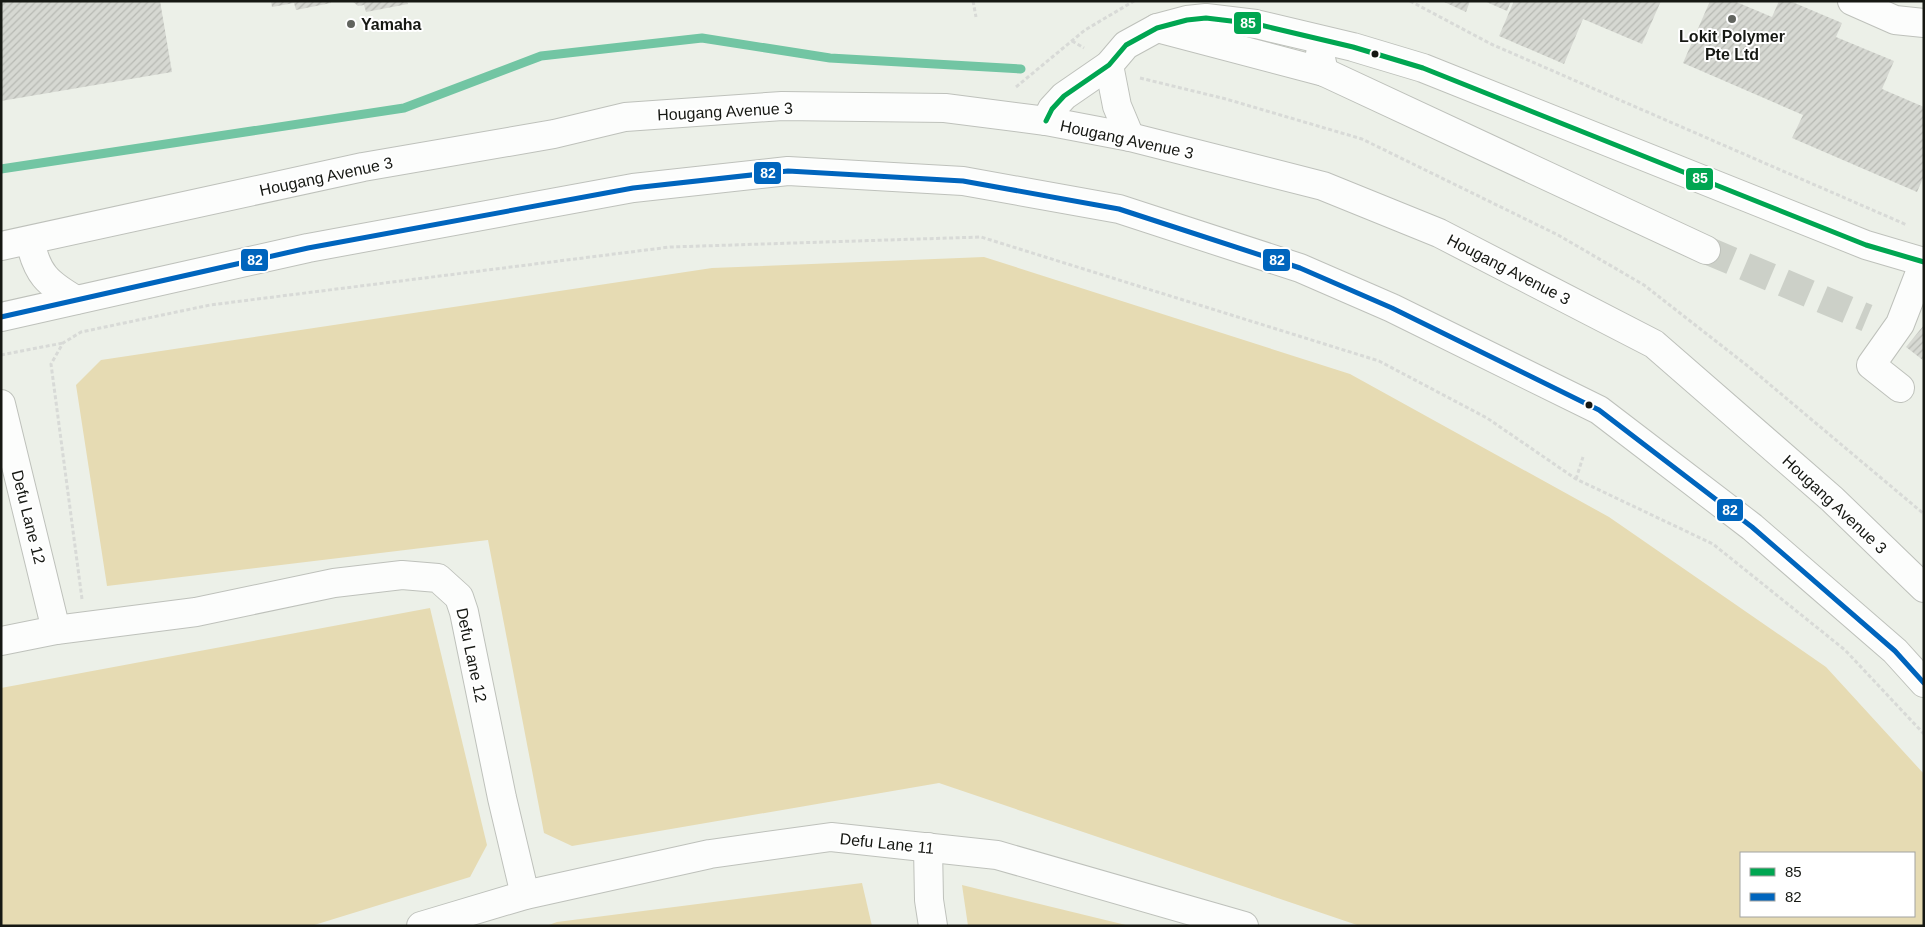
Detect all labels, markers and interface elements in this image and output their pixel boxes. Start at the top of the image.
line badge: 85 [1233,11,1262,35]
marker: Lokit Polymer Pte Ltd [1726,13,1738,25]
text: 85 [1240,15,1256,31]
place label: Yamaha [361,16,422,33]
marker: Yamaha [345,18,357,30]
place label: Lokit Polymer Pte Ltd [1679,28,1785,63]
unlabelled marker [1370,49,1380,59]
street label: Hougang Avenue 3 [657,99,793,124]
street label: Hougang Avenue 3 [1059,117,1195,162]
street label: Hougang Avenue 3 [258,154,394,199]
line badge: 82 [753,161,782,185]
text: 82 [760,165,776,181]
line badge: 85 [1685,167,1714,191]
text: 85 [1692,170,1708,186]
street label: Hougang Avenue 3 [1444,231,1573,308]
line badge: 82 [240,248,269,272]
line badge: 82 [1262,248,1291,272]
text: 82 [247,252,263,268]
text: 82 [1269,252,1285,268]
unlabelled marker [1584,400,1594,410]
street label: Hougang Avenue 3 [1779,452,1890,557]
street label: Defu Lane 12 [9,468,48,566]
line badge: 82 [1716,498,1744,522]
text: 82 [1722,502,1738,518]
street label: Defu Lane 12 [453,606,490,704]
street label: Defu Lane 11 [839,830,935,857]
legend [1740,852,1915,917]
text: 85 [1785,863,1802,880]
text: 82 [1785,888,1802,905]

